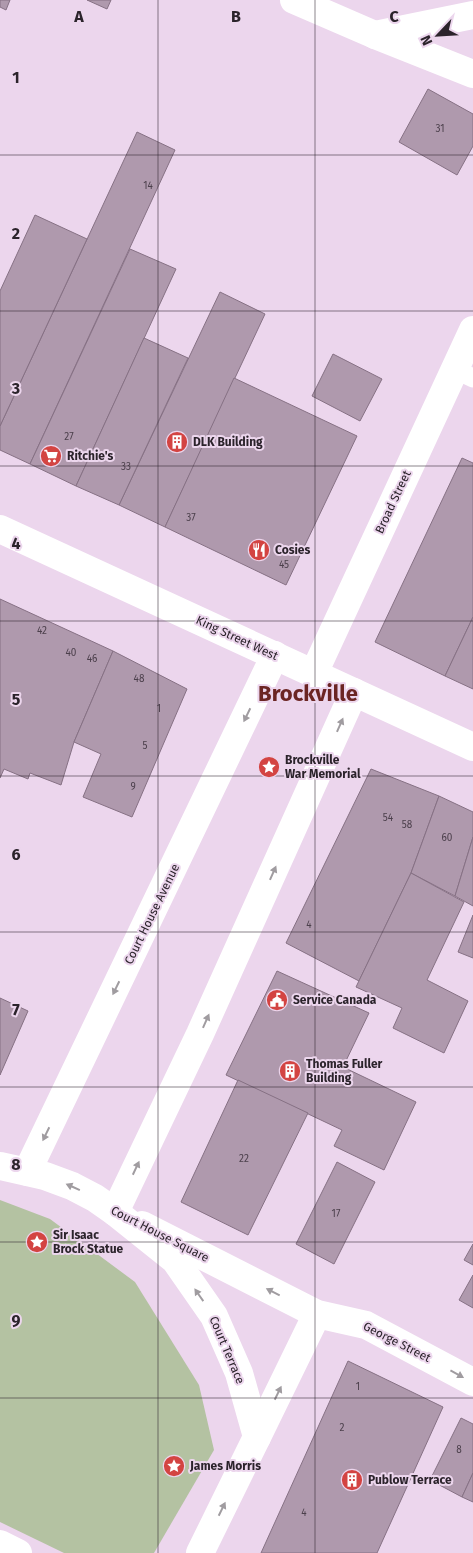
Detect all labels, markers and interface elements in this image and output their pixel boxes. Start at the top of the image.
text: A [73,7,84,26]
text: B [231,7,241,26]
text: C [389,7,399,26]
north arrow [413,10,463,60]
text: N [417,32,436,48]
text: 1 [12,68,20,87]
house number: 31 [435,123,445,135]
house number: 14 [143,180,154,192]
text: 2 [12,224,20,243]
text: 3 [11,379,20,398]
building icon: DLK Building [165,430,189,454]
house number: 27 [64,431,74,443]
place label: DLK Building [193,435,263,449]
supermarket icon: Ritchie's [39,444,63,468]
place label: Ritchie's [67,449,114,463]
house number: 33 [121,461,131,473]
street label: Broad Street [372,468,414,536]
house number: 37 [186,512,196,524]
text: 4 [11,534,21,553]
restaurant icon: Cosies [247,538,271,562]
place label: Cosies [275,543,310,557]
house number: 45 [279,559,289,571]
street label: King Street West [194,613,281,663]
house number: 42 [37,625,47,637]
house number: 40 [66,647,77,659]
house number: 46 [87,653,97,665]
house number: 48 [134,673,145,685]
district label: Brockville [258,680,358,707]
text: 5 [12,690,21,709]
house number: 1 [157,703,161,715]
one-way arrow [243,708,251,722]
one-way arrow [336,718,344,732]
house number: 5 [142,740,148,752]
place label: Brockville War Memorial [285,753,361,781]
place icon: Brockville War Memorial [257,755,281,779]
house number: 9 [130,781,136,793]
house number: 54 [383,812,394,824]
house number: 58 [402,819,413,831]
house number: 60 [442,832,453,844]
text: 6 [11,845,21,864]
street label: Court House Avenue [122,862,182,966]
one-way arrow [269,866,277,880]
house number: 4 [306,919,312,931]
one-way arrow [112,981,120,995]
public building icon: Service Canada [265,988,289,1012]
place label: Service Canada [293,993,377,1007]
text: 7 [12,1000,20,1019]
one-way arrow [202,1014,210,1028]
place label: Thomas Fuller Building [306,1057,383,1085]
building icon: Thomas Fuller Building [278,1059,302,1083]
one-way arrow [41,1127,50,1142]
house number: 22 [239,1153,249,1165]
text: 8 [11,1155,21,1174]
one-way arrow [132,1161,140,1175]
one-way arrow [66,1183,80,1191]
street label: Court House Square [109,1203,211,1265]
house number: 17 [332,1208,341,1220]
place label: Sir Isaac Brock Statue [53,1228,124,1256]
place icon: Sir Isaac Brock Statue [25,1230,49,1254]
one-way arrow [266,1288,281,1296]
one-way arrow [194,1289,204,1302]
text: 9 [12,1311,21,1330]
street label: Court Terrace [206,1314,248,1386]
street label: George Street [361,1319,434,1365]
one-way arrow [450,1369,464,1378]
house number: 1 [356,1381,360,1393]
one-way arrow [275,1386,283,1400]
house number: 2 [340,1422,345,1434]
house number: 8 [456,1444,462,1456]
place icon: James Morris [162,1454,186,1478]
place label: James Morris [189,1459,261,1473]
building icon: Publow Terrace [340,1468,364,1492]
place label: Publow Terrace [368,1473,452,1487]
one-way arrow [218,1502,226,1516]
house number: 4 [301,1507,307,1519]

